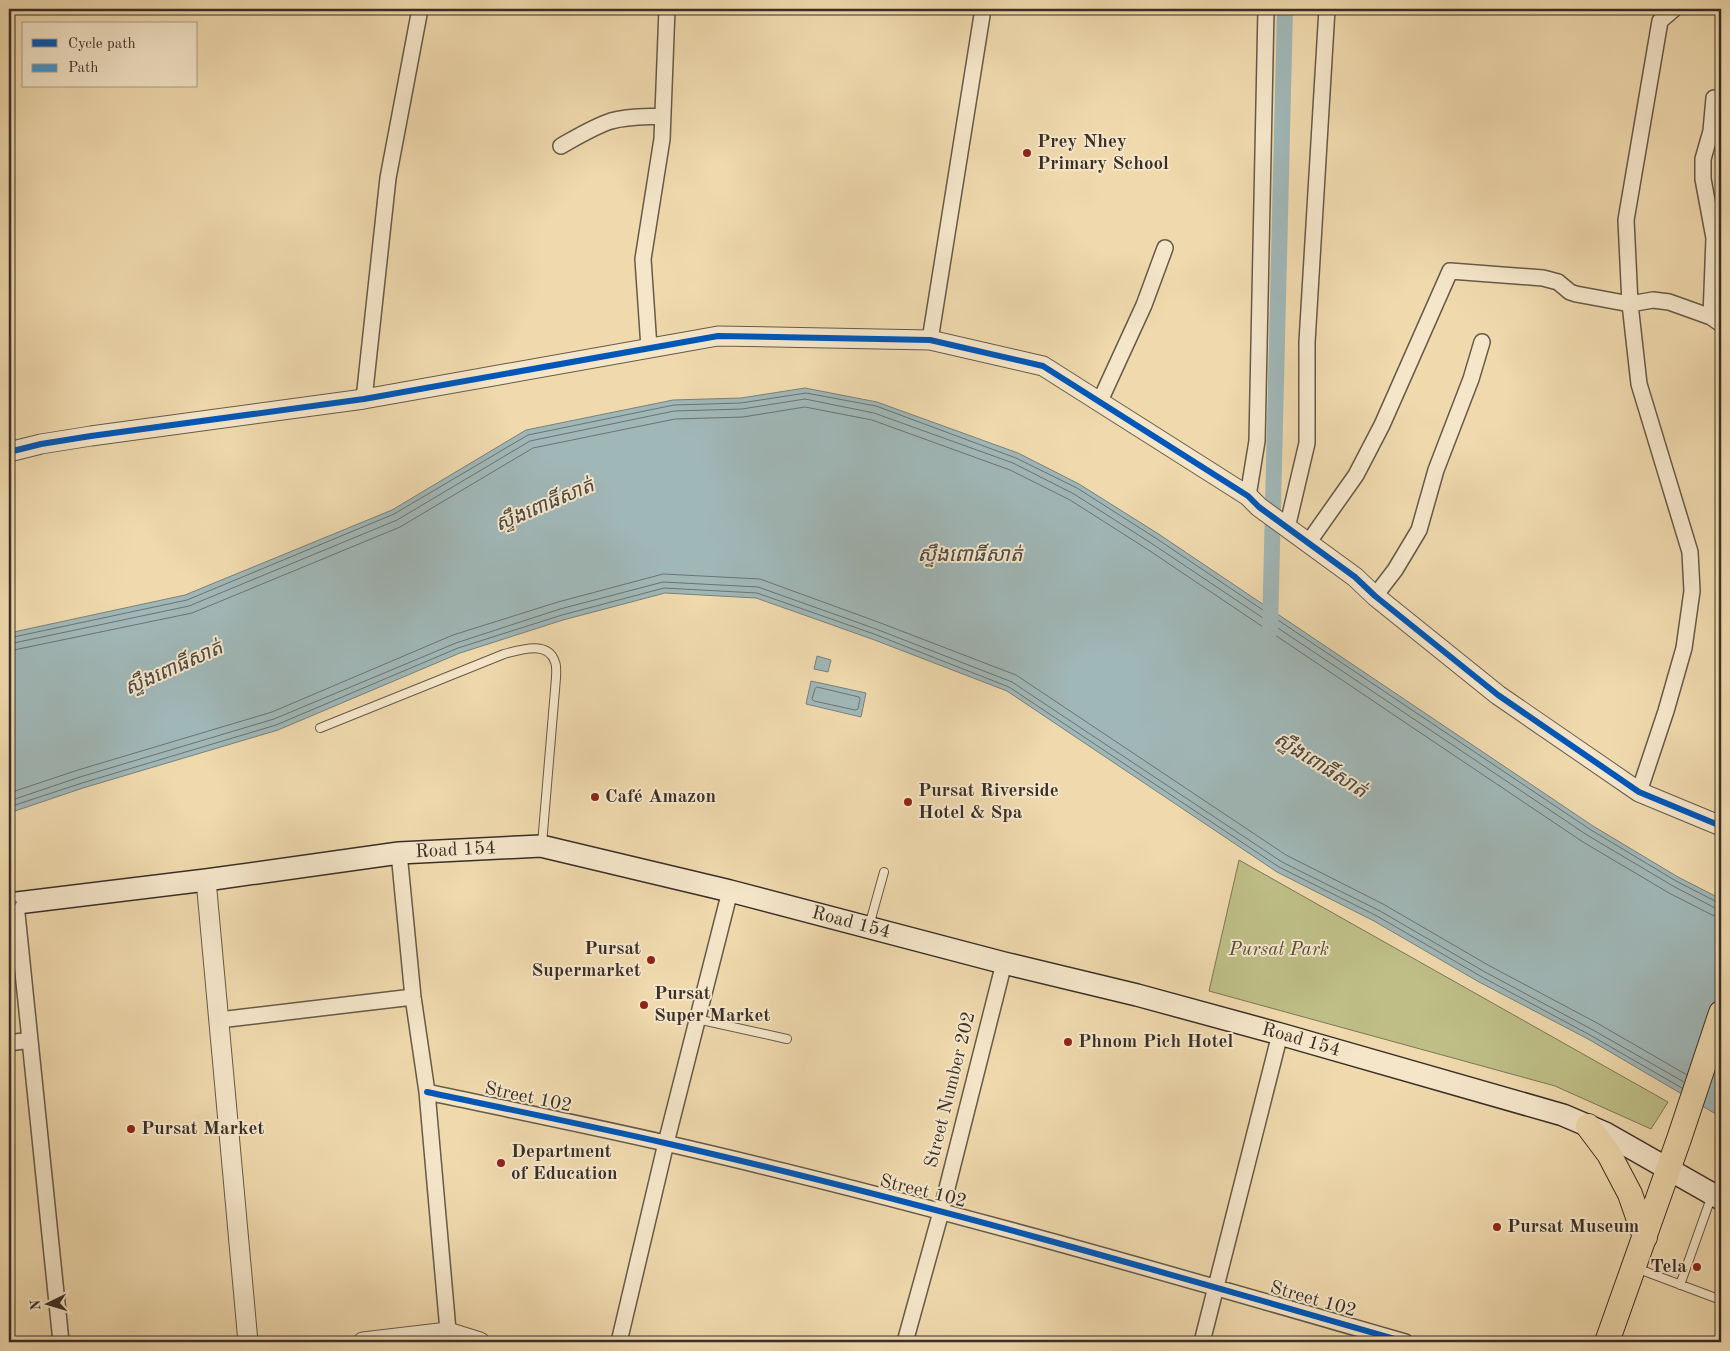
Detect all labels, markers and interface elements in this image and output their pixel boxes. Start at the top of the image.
legend [22,22,198,88]
text: Cycle path [68,37,136,52]
text: Path [68,61,98,76]
place label: Prey Nhey Primary School [1037,133,1169,174]
marker: Prey Nhey Primary School [1021,147,1033,159]
water label: ស្ទឹងពោធិ៍សាត់ [491,473,599,536]
water label: ស្ទឹងពោធិ៍សាត់ [917,543,1024,567]
water label: ស្ទឹងពោធិ៍សាត់ [120,635,228,700]
water label: ស្ទឹងពោធិ៍សាត់ [1270,727,1373,803]
place label: Pursat Riverside Hotel & Spa [918,782,1059,823]
place label: Café Amazon [605,788,716,807]
marker: Café Amazon [589,791,601,803]
marker: Pursat Riverside Hotel & Spa [902,796,914,808]
street label: Road 154 [415,839,496,862]
street label: Road 154 [810,903,893,942]
place label: Pursat Supermarket [532,940,641,981]
park label: Pursat Park [1228,941,1329,960]
marker: Pursat Supermarket [645,954,657,966]
place label: Pursat Super Market [654,985,771,1026]
marker: Pursat Super Market [638,999,650,1011]
street label: Street Number 202 [922,1010,980,1170]
street label: Road 154 [1260,1020,1342,1060]
place label: Phnom Pich Hotel [1078,1033,1234,1052]
marker: Phnom Pich Hotel [1062,1036,1074,1048]
street label: Street 102 [483,1079,573,1117]
place label: Pursat Market [141,1120,265,1139]
marker: Pursat Market [125,1123,137,1135]
place label: Department of Education [511,1143,618,1184]
marker: Department of Education [495,1157,507,1169]
street label: Street 102 [878,1172,968,1212]
place label: Pursat Museum [1507,1218,1639,1237]
marker: Pursat Museum [1491,1221,1503,1233]
place label: Tela [1650,1258,1687,1277]
marker: Tela [1691,1261,1703,1273]
north arrow [22,1278,72,1328]
street label: Street 102 [1268,1279,1358,1321]
text: N [29,1299,43,1311]

